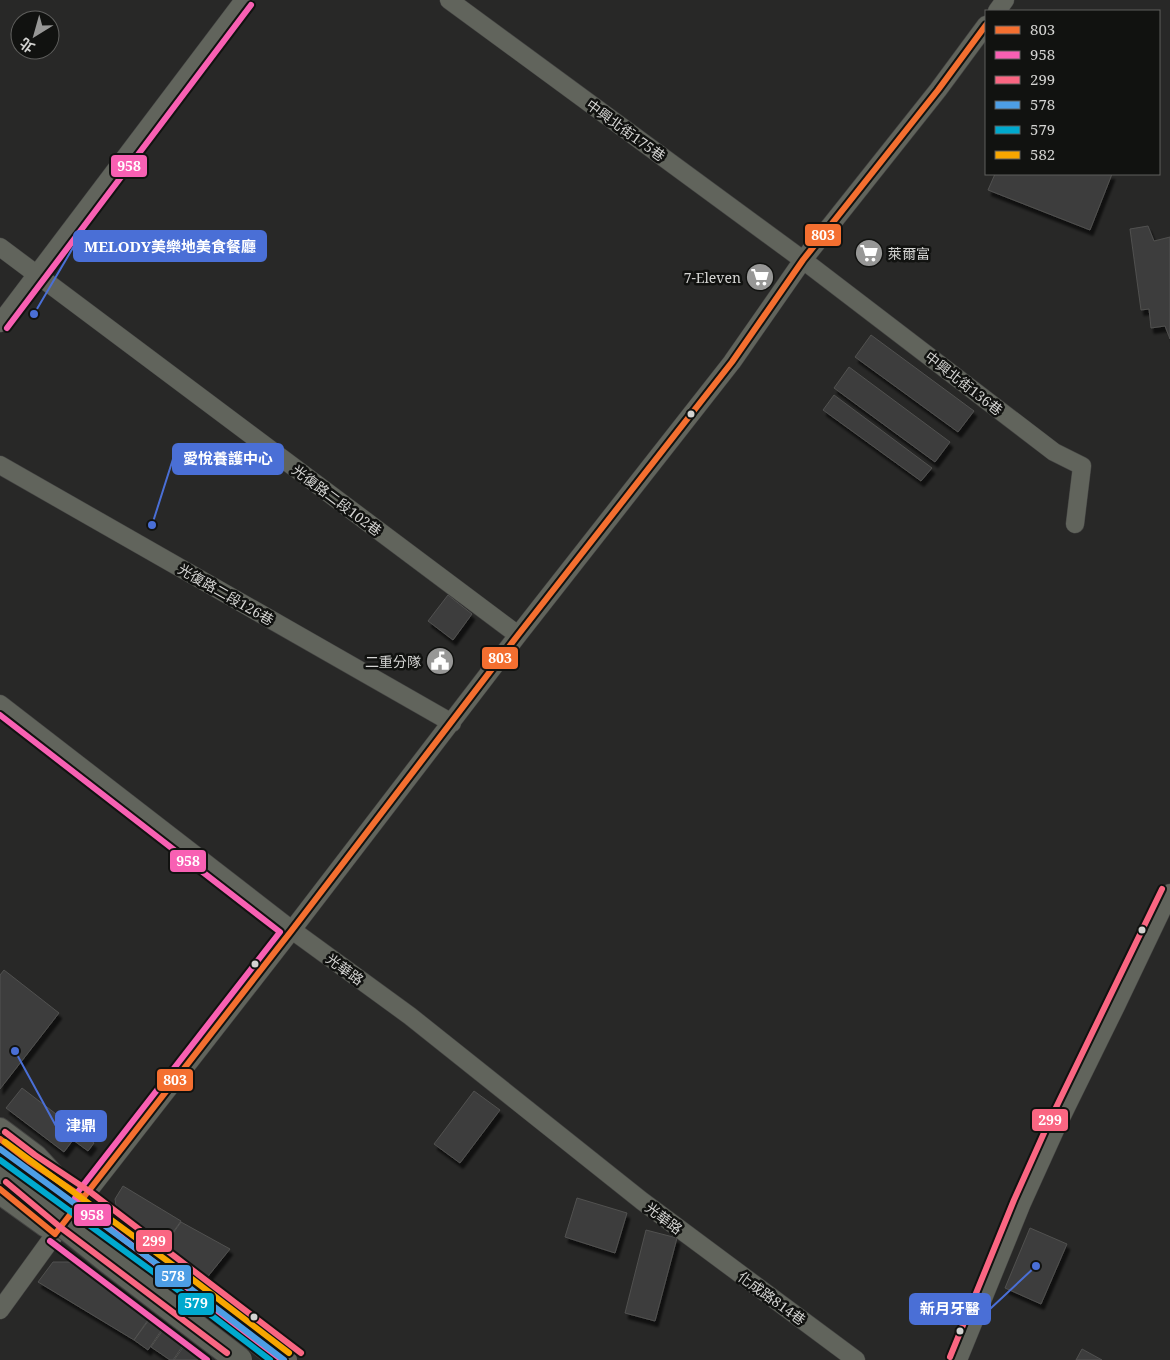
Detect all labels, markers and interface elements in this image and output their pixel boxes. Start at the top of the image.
north arrow [10,10,60,60]
legend [985,10,1160,175]
text: 803 [1030,19,1055,39]
text: 北 [16,34,38,58]
text: 958 [1030,44,1055,64]
text: 299 [1030,69,1055,89]
text: 578 [1030,94,1055,114]
street label: 中興北街175巷 [583,95,669,165]
text: 579 [1030,119,1055,139]
text: 582 [1030,144,1055,164]
line badge: 958 [110,154,148,178]
text: 958 [117,156,141,175]
line badge: 803 [804,223,842,247]
text: 803 [811,225,835,244]
callout: MELODY美樂地美食餐廳 [74,231,266,261]
text: MELODY美樂地美食餐廳 [84,236,256,256]
supermarket icon: 萊爾富 [854,238,884,268]
place label: 萊爾富 [888,244,930,263]
supermarket icon: 7-Eleven [745,262,775,292]
place label: 7-Eleven [684,268,741,287]
street label: 中興北街136巷 [921,347,1007,419]
unlabelled marker [686,409,696,419]
callout: 愛悅養護中心 [173,444,283,474]
text: 愛悅養護中心 [183,448,273,468]
street label: 光復路二段102巷 [288,460,386,540]
street label: 光復路二段126巷 [175,559,277,629]
public building icon: 二重分隊 [425,646,455,676]
line badge: 803 [481,646,519,670]
text: 803 [488,648,512,667]
place label: 二重分隊 [365,652,421,671]
line badge: 958 [169,849,207,873]
text: 958 [176,851,200,870]
unlabelled marker [1137,925,1147,935]
street label: 光華路 [322,949,368,989]
unlabelled marker [250,959,260,969]
line badge: 803 [156,1068,194,1092]
text: 803 [163,1070,187,1089]
line badge: 299 [1031,1108,1069,1132]
text: 299 [1038,1110,1062,1129]
callout: 津鼎 [56,1111,106,1141]
text: 津鼎 [66,1115,96,1135]
street label: 光華路 [642,1198,686,1238]
line badge: 958 [73,1203,112,1227]
text: 958 [80,1205,104,1224]
line badge: 299 [135,1229,173,1253]
text: 299 [142,1231,166,1250]
line badge: 578 [154,1264,192,1288]
text: 578 [161,1266,185,1285]
street label: 化成路814巷 [734,1267,810,1329]
line badge: 579 [177,1292,215,1316]
text: 579 [184,1293,208,1312]
callout: 新月牙醫 [910,1294,990,1324]
text: 新月牙醫 [920,1298,980,1318]
unlabelled marker [249,1312,259,1322]
unlabelled marker [955,1326,965,1336]

